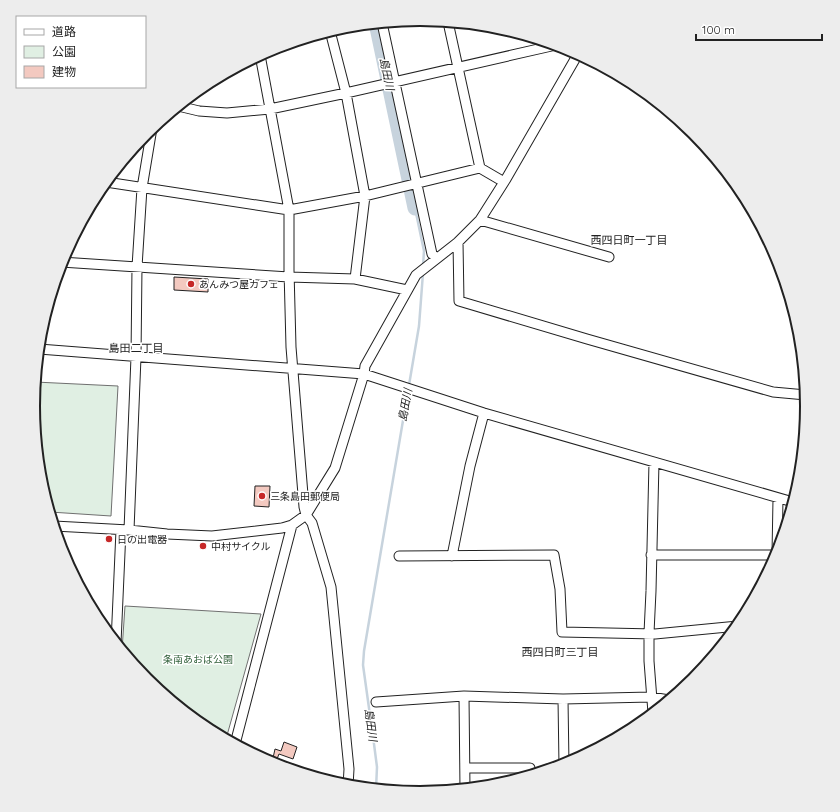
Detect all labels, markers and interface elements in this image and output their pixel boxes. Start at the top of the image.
legend [16,16,146,88]
scale bar [696,16,822,42]
text: 100 m [702,22,735,37]
text: 道路 [52,24,76,39]
text: 公園 [52,44,76,59]
water label: 島田川 [377,56,397,93]
text: 建物 [52,64,76,79]
district label: 西四日町一丁目 [591,233,668,247]
place label: あんみつ屋カフェ [199,278,279,291]
marker: あんみつ屋カフェ [186,279,196,289]
district label: 島田二丁目 [109,341,164,355]
water label: 島田川 [395,387,415,422]
place label: 三条島田郵便局 [270,490,340,503]
marker: 三条島田郵便局 [257,491,267,501]
place label: 日の出電器 [117,533,167,546]
marker: 日の出電器 [104,534,114,544]
place label: 中村サイクル [211,540,271,553]
marker: 中村サイクル [198,541,208,551]
district label: 西四日町三丁目 [522,645,599,659]
park label: 条南あおば公園 [163,653,233,666]
water label: 島田川 [362,708,380,743]

